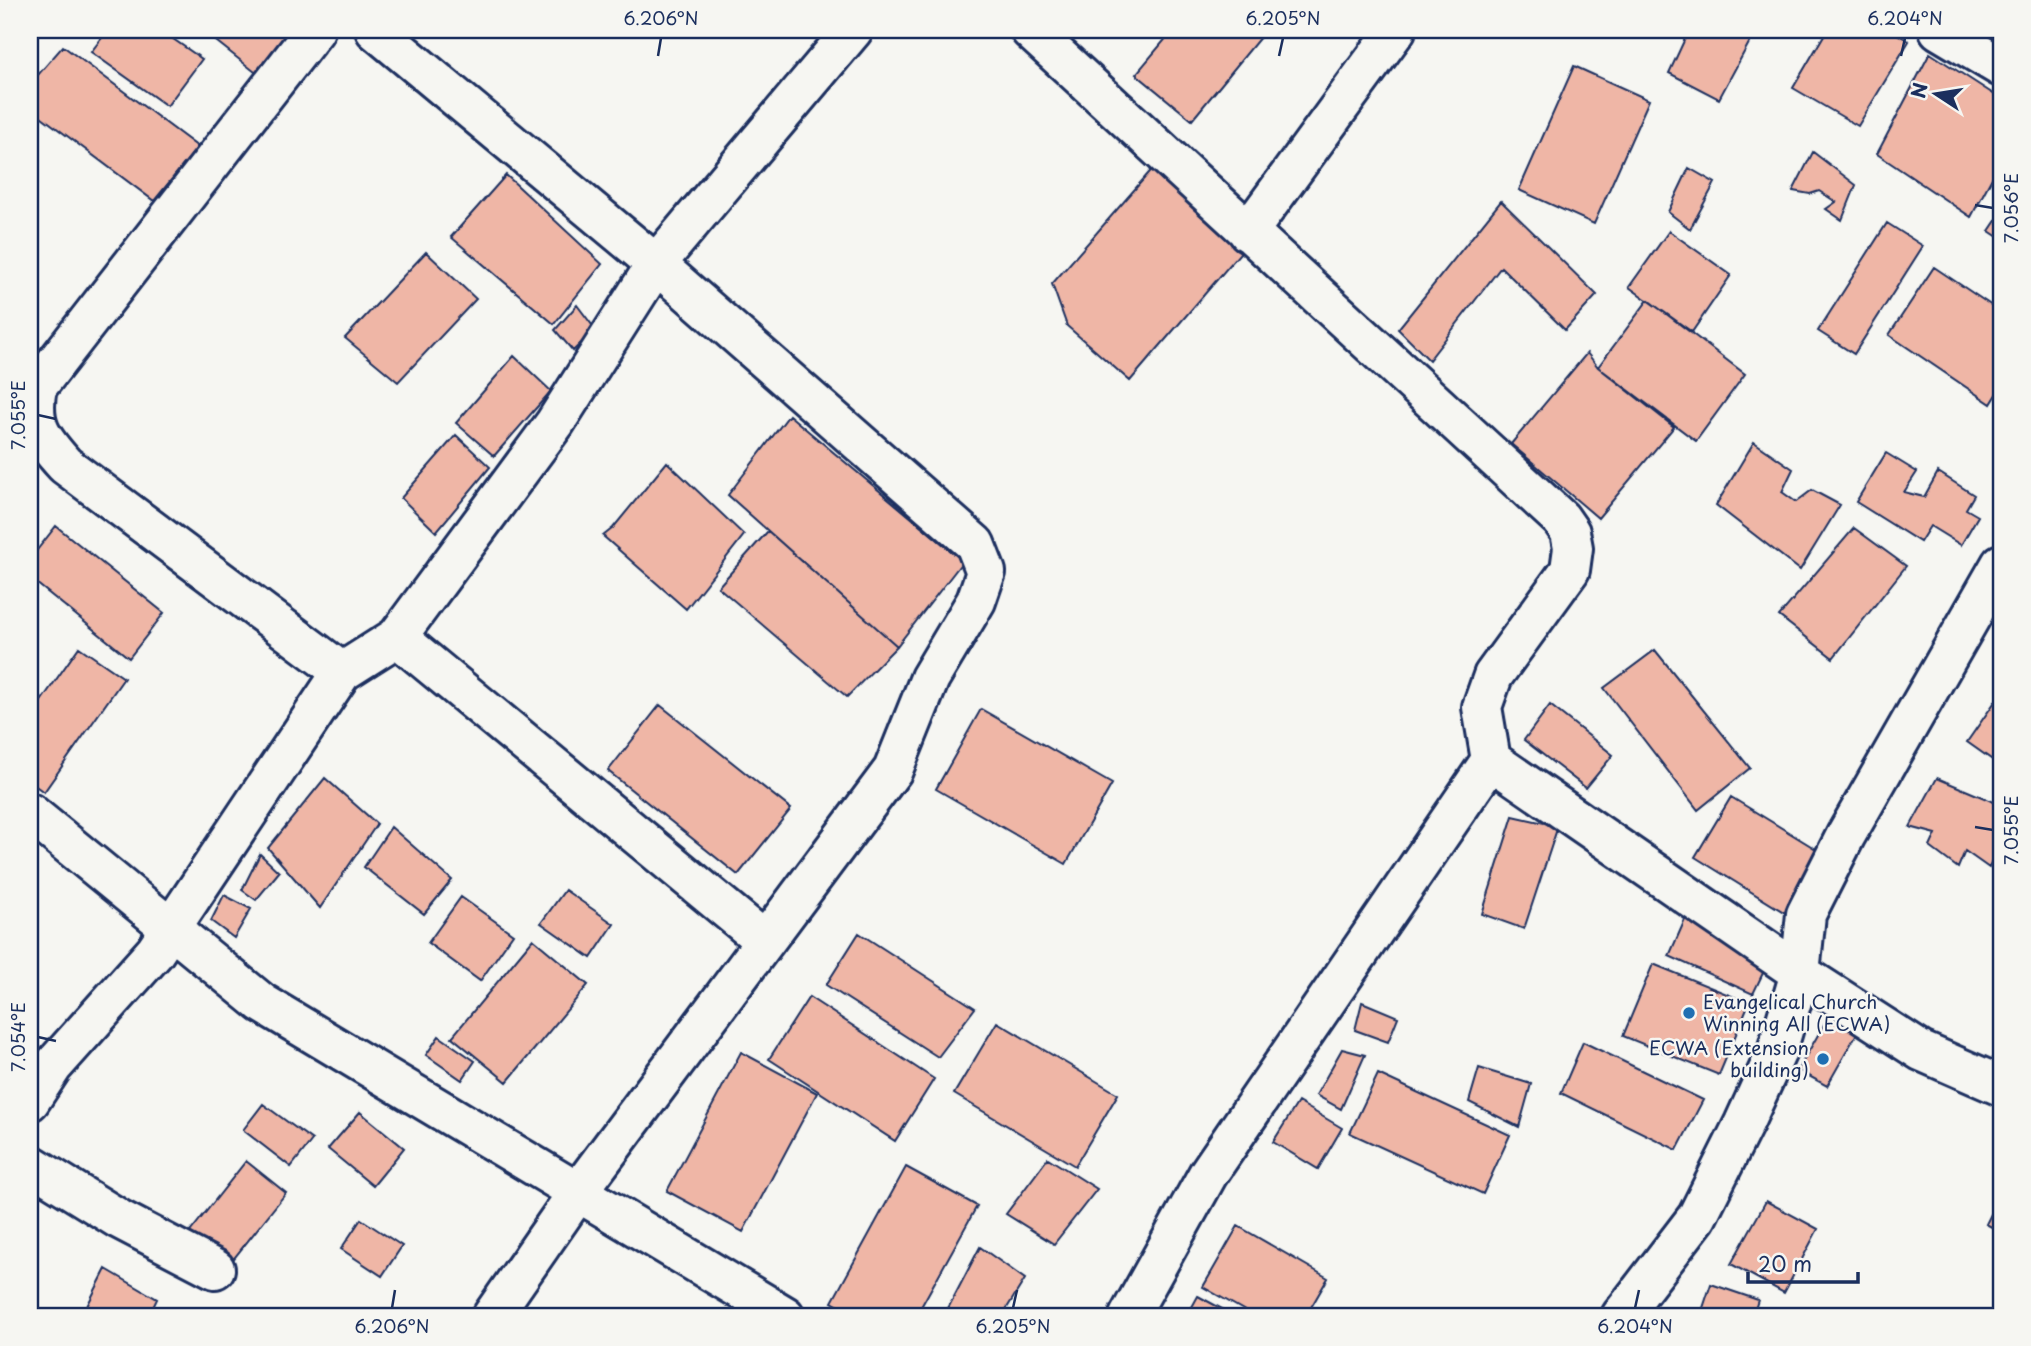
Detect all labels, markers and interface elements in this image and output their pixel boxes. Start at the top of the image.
text: 6.206°N [623,4,699,31]
text: 6.205°N [1245,4,1321,31]
text: 6.204°N [1867,4,1943,31]
north arrow [1902,60,1972,130]
text: N [1903,80,1934,101]
text: 7.056°E [1997,173,2024,243]
text: 7.055°E [4,380,31,450]
text: 7.055°E [1997,795,2024,865]
place label: Evangelical Church Winning All (ECWA) [1703,987,1890,1037]
text: 7.054°E [4,1002,31,1072]
marker: Evangelical Church Winning All (ECWA) [1681,1005,1697,1021]
place label: ECWA (Extension building) [1649,1033,1809,1083]
marker: ECWA (Extension building) [1815,1051,1831,1067]
scale bar [1748,1241,1858,1285]
text: 20 m [1758,1247,1812,1279]
text: 6.206°N [354,1312,430,1339]
text: 6.205°N [975,1312,1051,1339]
text: 6.204°N [1597,1312,1673,1339]

